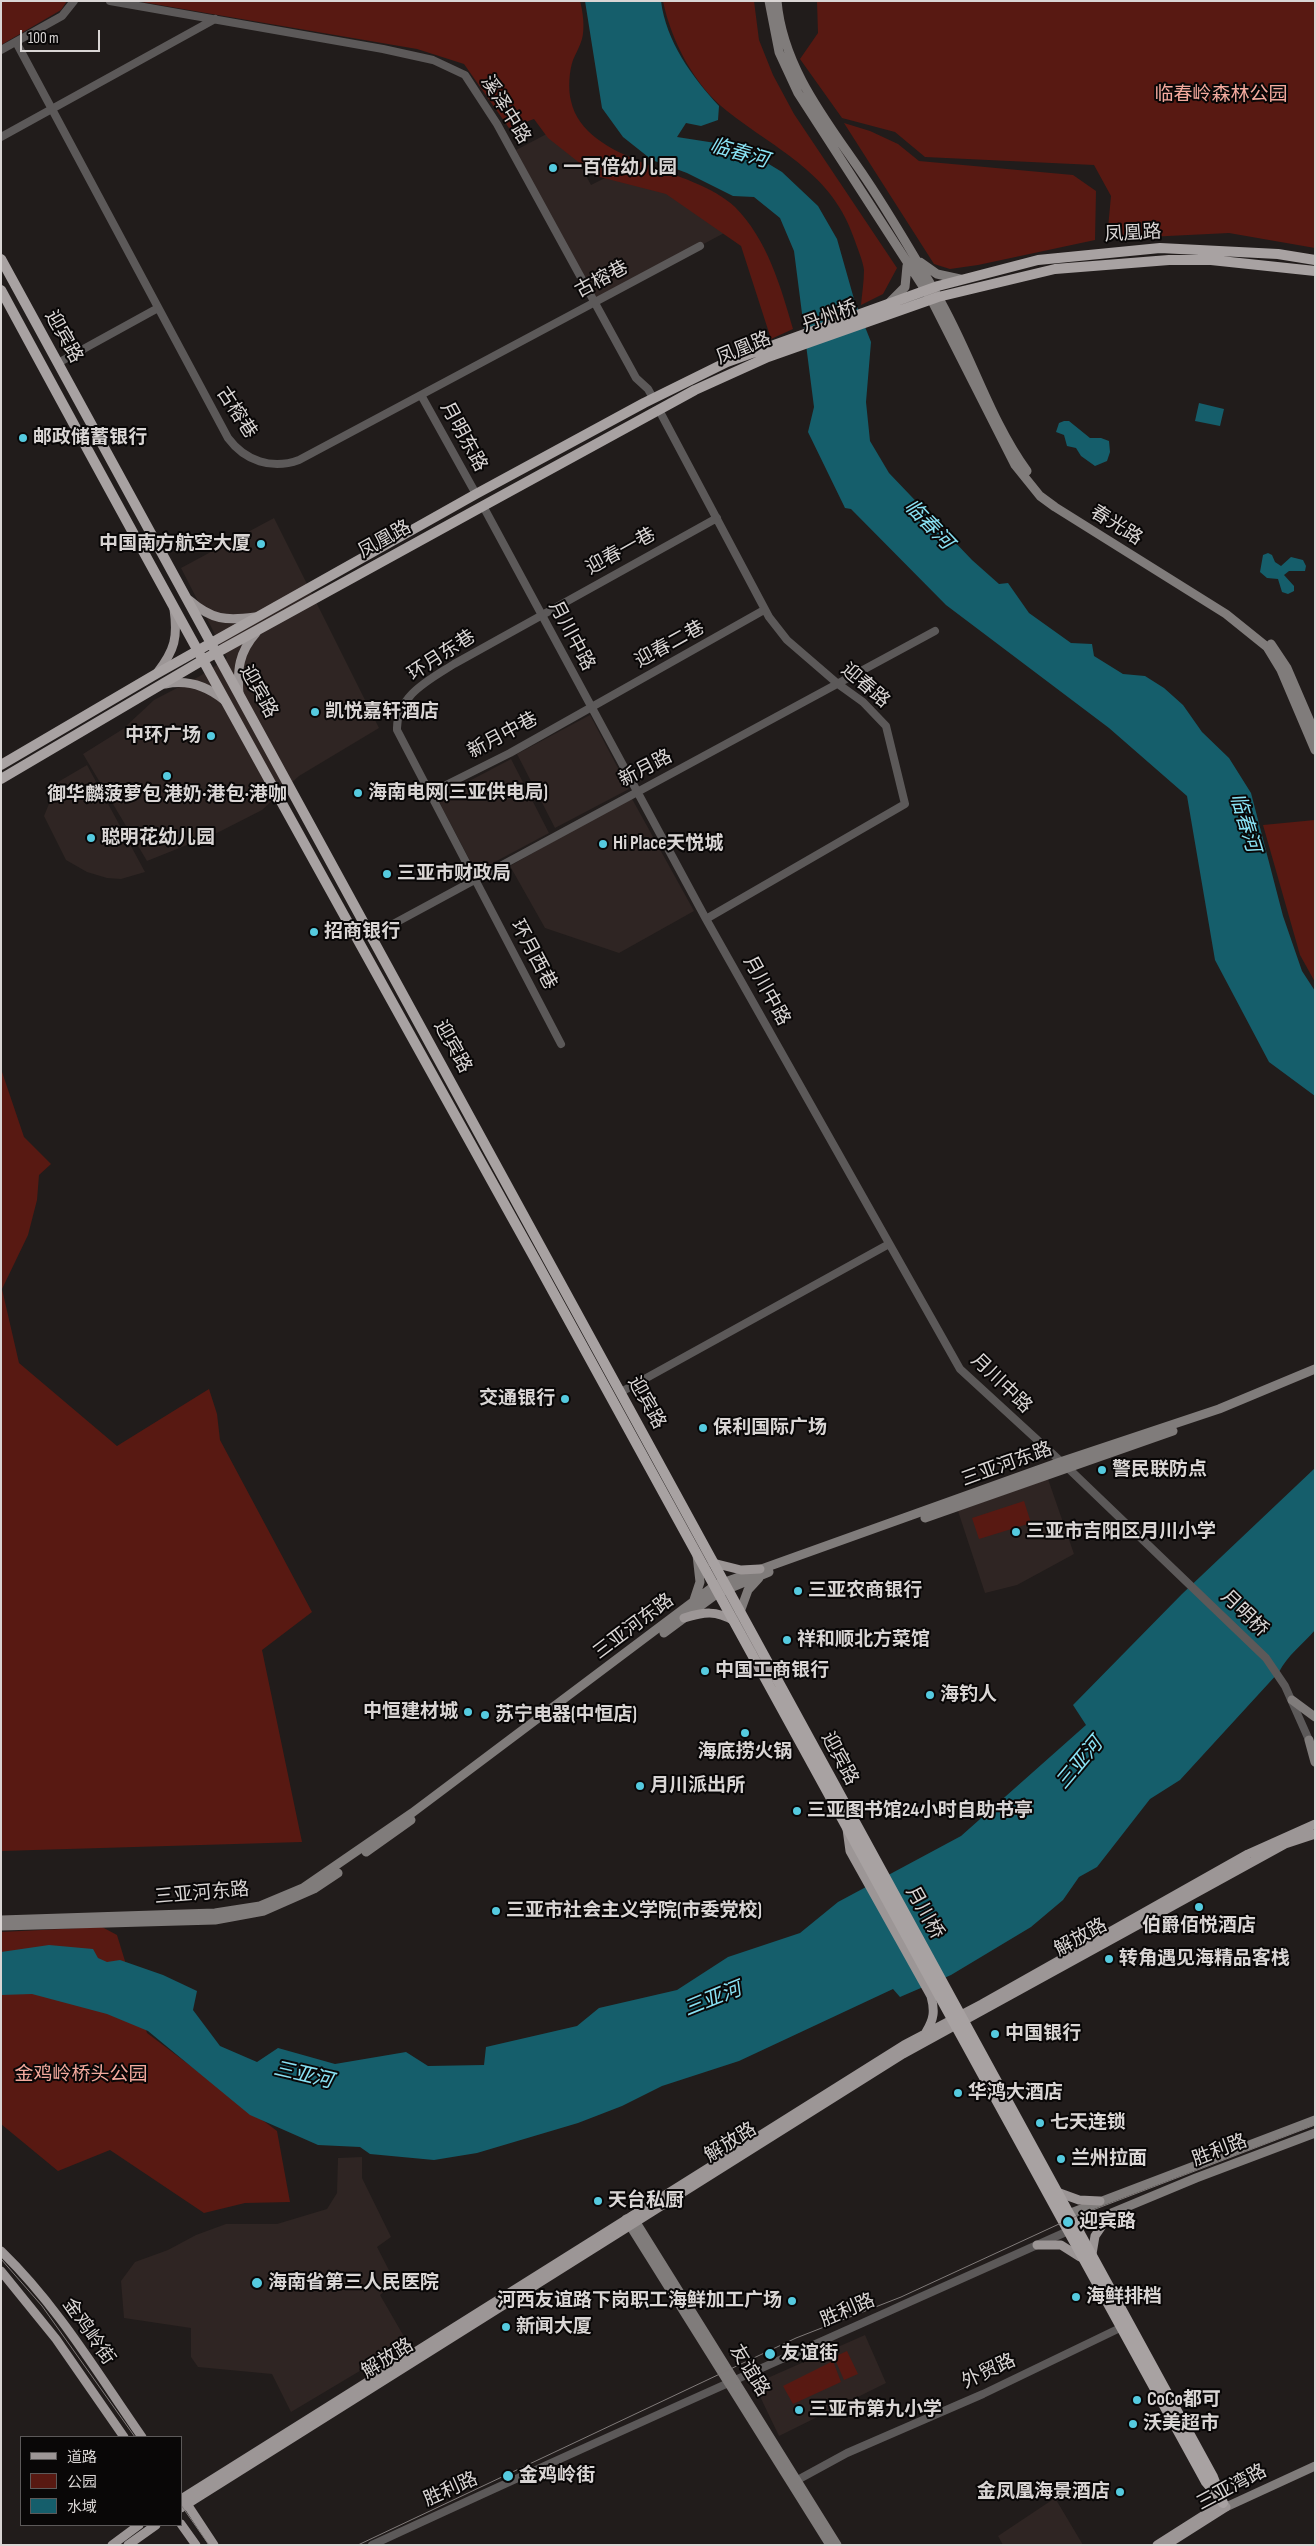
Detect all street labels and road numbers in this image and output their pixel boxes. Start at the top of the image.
street label: 溪泽中路 [475,72,535,148]
street label: 凤凰路 [1104,221,1162,247]
street label: 古榕巷 [571,257,633,303]
street label: 丹州桥 [799,297,861,337]
street label: 迎宾路 [39,307,87,367]
street label: 凤凰路 [713,328,775,370]
street label: 古榕巷 [211,383,261,443]
street label: 月明东路 [435,398,491,476]
street label: 春光路 [1086,501,1146,551]
street label: 凤凰路 [355,516,415,564]
street label: 迎春一巷 [582,524,660,580]
street label: 月川中路 [543,597,599,675]
street label: 迎春二巷 [631,617,709,673]
street label: 环月东巷 [404,626,480,686]
street label: 迎春路 [836,659,894,713]
street label: 迎宾路 [234,662,282,722]
street label: 新月中巷 [464,708,542,764]
street label: 新月路 [615,746,677,792]
street label: 环月西巷 [505,916,561,994]
street label: 月川中路 [738,952,794,1030]
street label: 迎宾路 [428,1017,476,1077]
street label: 月川中路 [966,1349,1036,1419]
street label: 迎宾路 [622,1373,670,1433]
street label: 三亚河东路 [958,1438,1056,1492]
street label: 月明桥 [1216,1586,1272,1642]
street label: 三亚河东路 [589,1589,679,1665]
street label: 迎宾路 [816,1728,862,1790]
street label: 三亚河东路 [154,1879,250,1909]
street label: 月川桥 [900,1883,948,1943]
street label: 解放路 [1051,1914,1111,1962]
street label: 解放路 [701,2118,761,2168]
street label: 胜利路 [1189,2130,1251,2172]
street label: 胜利路 [817,2289,879,2333]
street label: 金鸡岭街 [57,2294,119,2370]
street label: 解放路 [358,2334,418,2384]
street label: 友谊路 [724,2341,774,2401]
street label: 外贸路 [958,2350,1020,2394]
street label: 三亚湾路 [1193,2460,1271,2516]
street label: 胜利路 [420,2468,482,2512]

